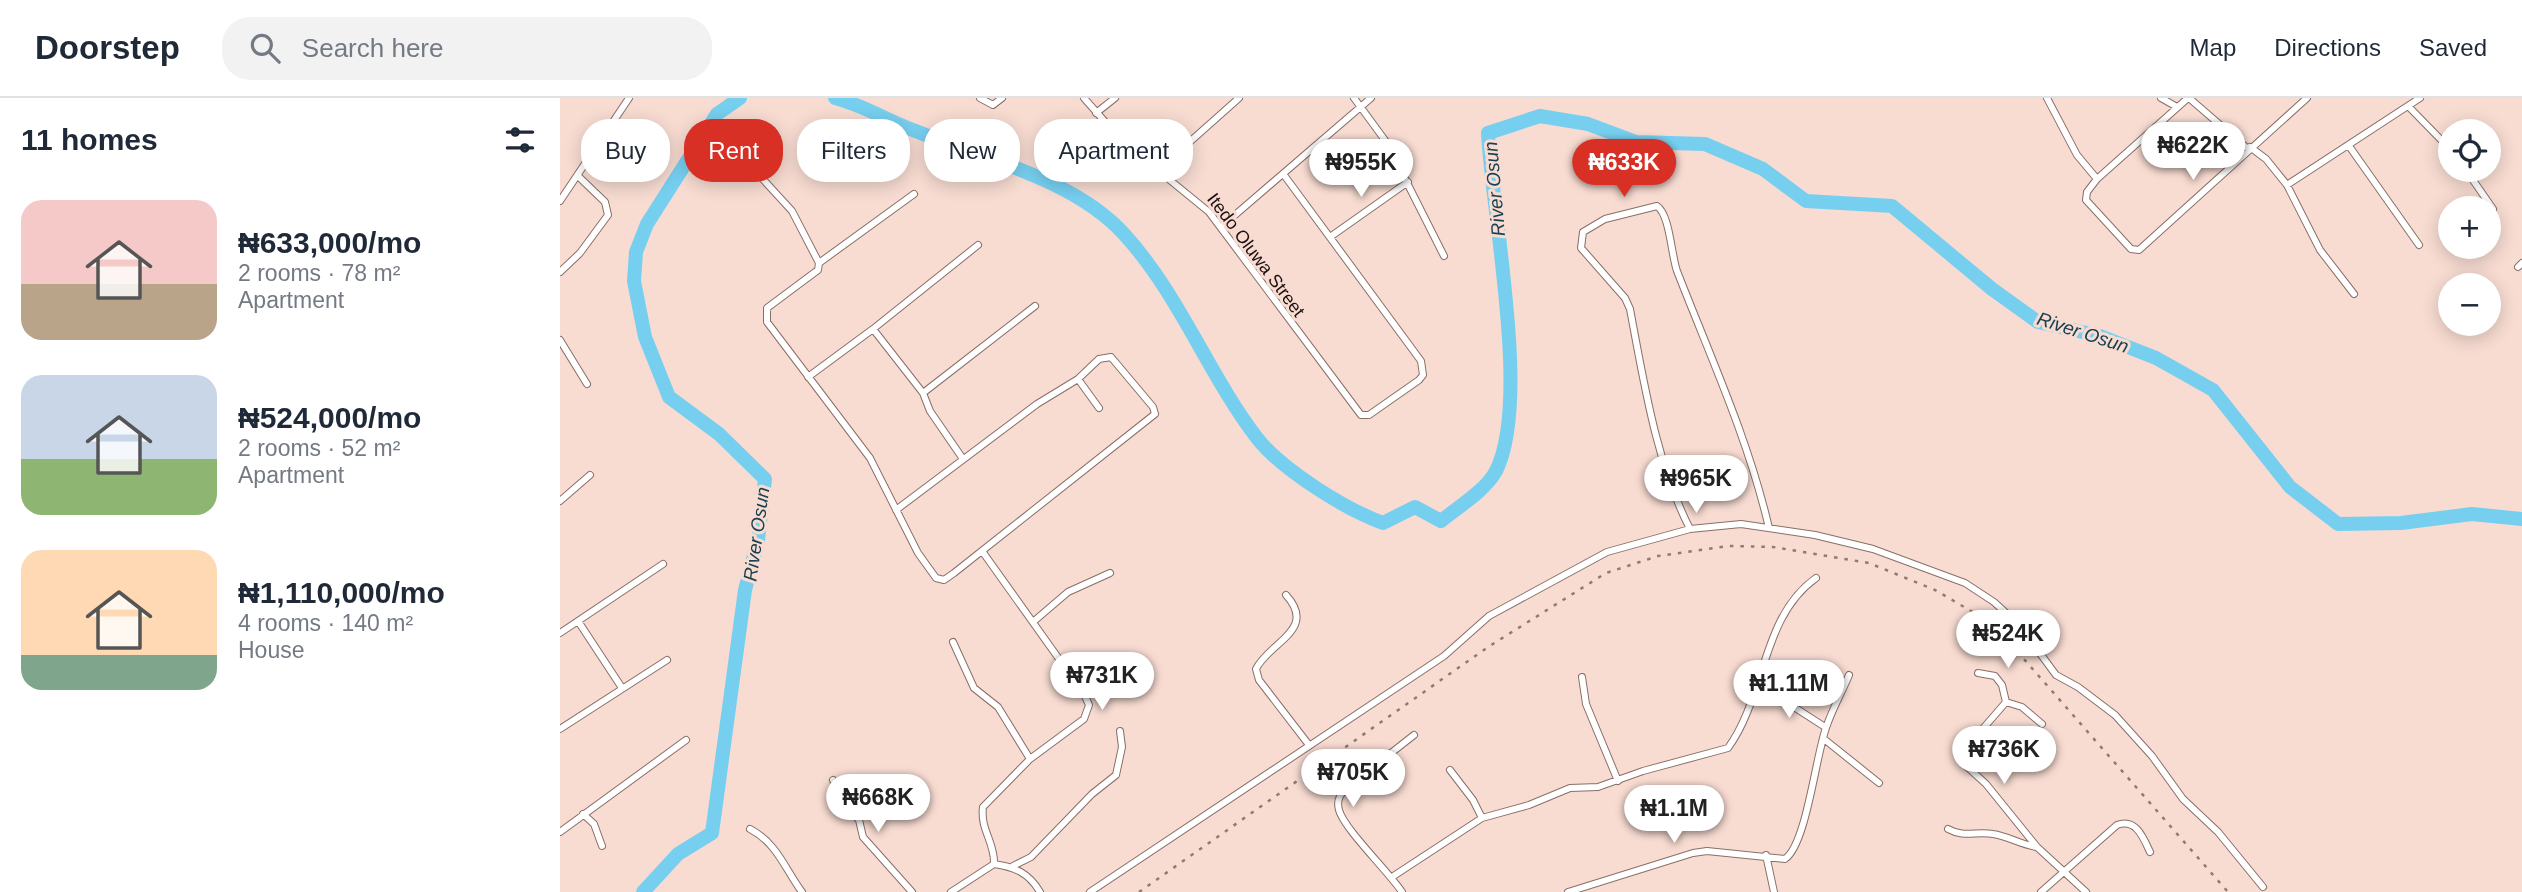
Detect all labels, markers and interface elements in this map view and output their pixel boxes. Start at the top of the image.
search box [222,17,712,80]
text: Doorstep [35,29,180,66]
icon: search [246,29,284,67]
text: Search here [302,33,444,63]
text: Map [2190,34,2236,61]
text: Directions [2274,34,2381,61]
text: Saved [2419,34,2487,61]
chip: Buy [581,119,670,182]
chip: Rent [684,119,783,182]
chip: Filters [797,119,910,182]
chip: New [924,119,1020,182]
chip: Apartment [1034,119,1193,182]
map controls [2438,119,2501,336]
button: locate [2438,119,2501,182]
icon: filters [501,121,539,159]
pin: ₦622K [2144,122,2242,182]
text: 11 homes [21,123,158,156]
text: ₦622K [2157,132,2229,158]
pin: ₦955K [1312,140,1410,199]
pin: ₦633K [1575,140,1673,199]
water label: River Osun [1480,141,1509,237]
text: ₦955K [1325,149,1397,175]
text: ₦633K [1588,149,1660,175]
street label: Itedo Oluwa Street [1203,189,1309,321]
button: + [2438,196,2501,259]
text: ₦633,000/mo [238,226,421,259]
icon: home [77,228,161,312]
text: 2 rooms · 78 m² [238,260,400,286]
button: − [2438,273,2501,336]
text: Apartment [238,287,344,313]
water label: River Osun [2034,308,2131,357]
text: ₦524,000/mo [238,401,421,434]
icon: home [77,403,161,487]
text: 2 rooms · 52 m² [238,435,400,461]
pin: ₦965K [1647,456,1745,515]
text: Apartment [238,462,344,488]
text: ₦965K [1660,465,1732,491]
water label: River Osun [739,486,774,583]
text: ₦1,110,000/mo [238,576,445,609]
icon: home [77,578,161,662]
text: 4 rooms · 140 m² [238,610,413,636]
pin: ₦524K [1959,610,2057,670]
text: ₦524K [1972,620,2044,646]
text: House [238,637,304,663]
pin: ₦731K [1053,652,1151,712]
pin: ₦1.11M [1732,660,1846,720]
text: ₦731K [1066,662,1138,688]
text: ₦1.11M [1749,670,1829,696]
pin: ₦736K [1955,726,2053,786]
text: ₦736K [1968,736,2040,762]
pin: ₦705K [1304,750,1402,809]
text: ₦705K [1317,759,1389,785]
pin: ₦668K [829,774,927,834]
text: ₦668K [842,784,914,810]
pin: ₦1.1M [1625,786,1723,845]
text: ₦1.1M [1640,795,1708,821]

